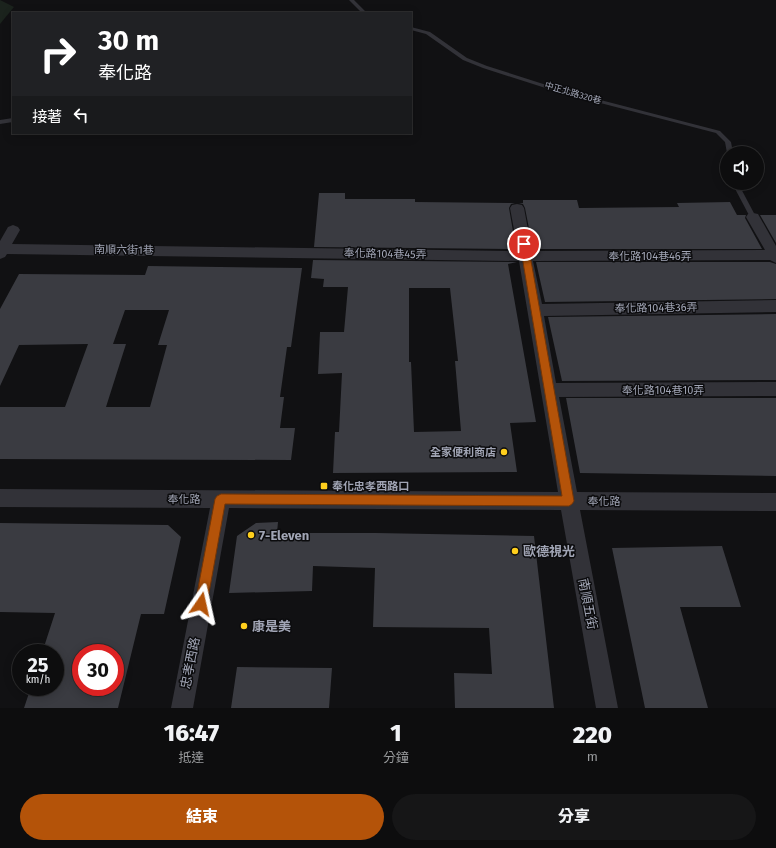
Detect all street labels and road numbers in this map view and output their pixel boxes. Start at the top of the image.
street label: 中正北路320巷 [543,80,603,106]
street label: 南順六街1巷 [94,243,154,257]
street label: 奉化路104巷45弄 [343,247,427,261]
street label: 奉化路104巷46弄 [608,250,692,263]
street label: 奉化路104巷36弄 [614,301,698,315]
street label: 奉化路104巷10弄 [622,384,704,397]
street label: 奉化路 [168,493,201,506]
street label: 奉化路 [588,495,621,508]
street label: 南順五街 [576,577,600,631]
street label: 忠孝西路 [178,636,202,690]

